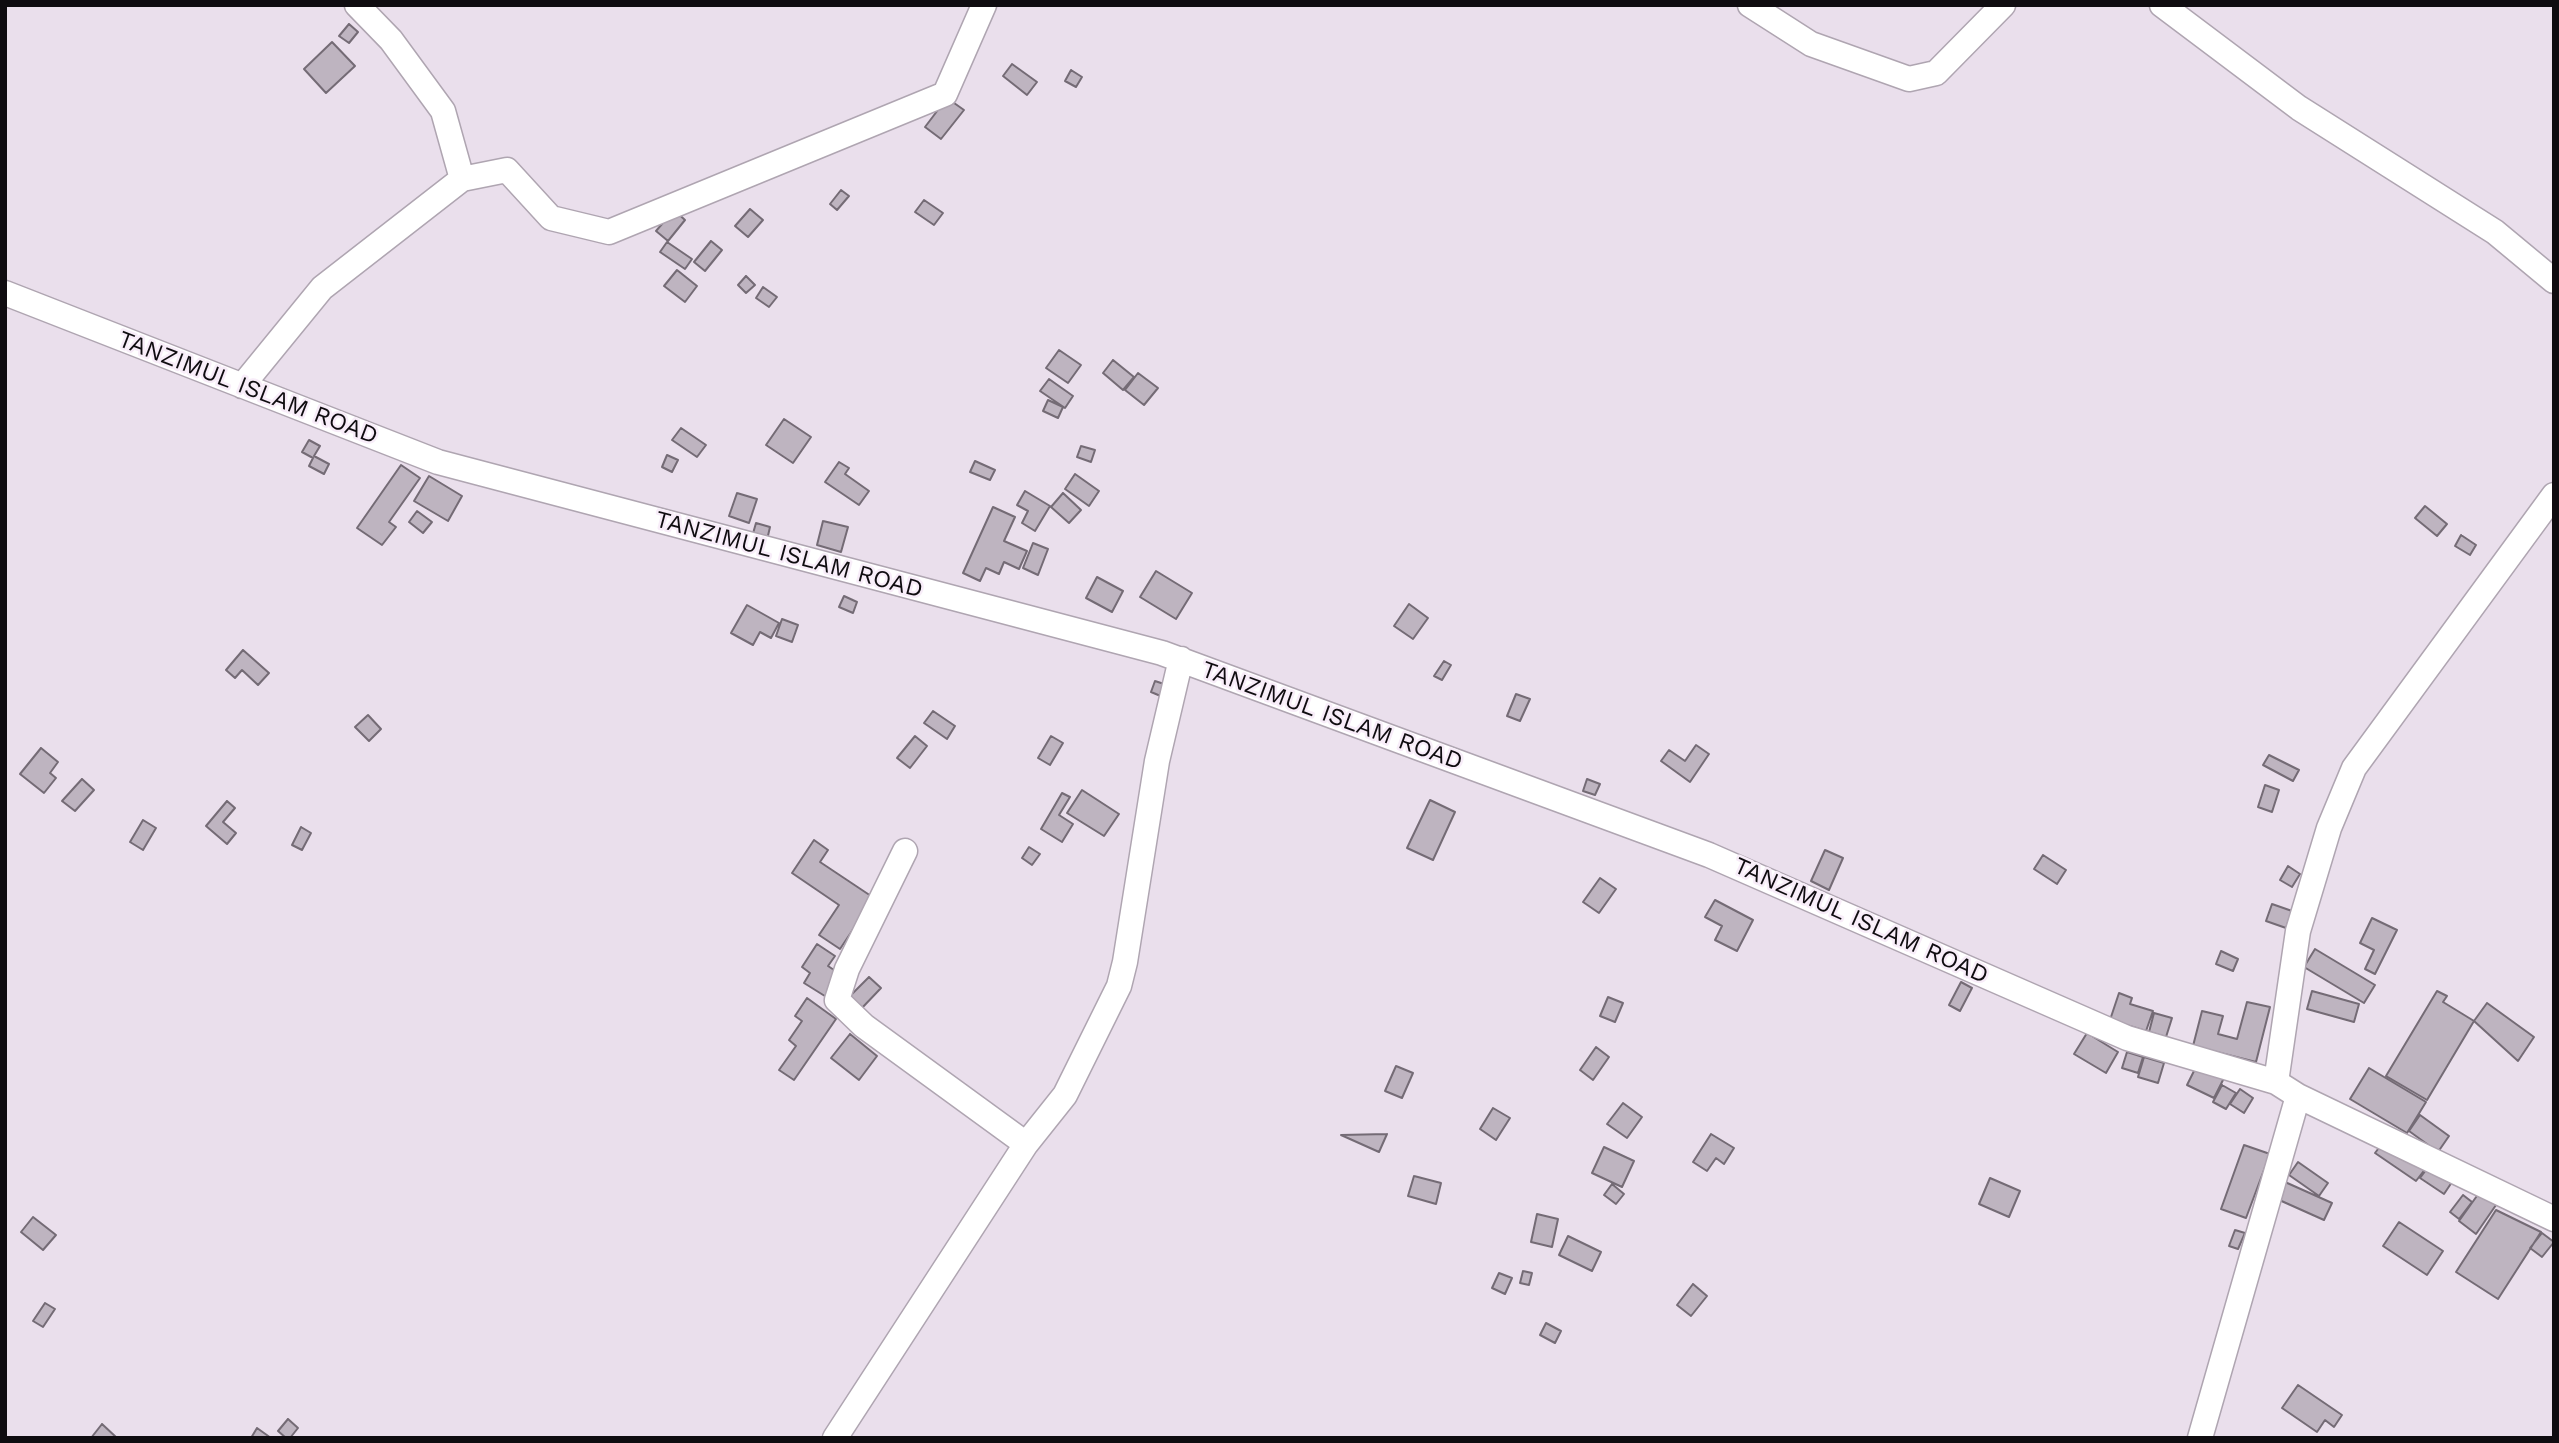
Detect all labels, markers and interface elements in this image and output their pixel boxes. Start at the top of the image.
street label: TANZIMUL ISLAM ROAD [114,325,382,451]
street label: TANZIMUL ISLAM ROAD [652,505,926,605]
street label: TANZIMUL ISLAM ROAD [1197,655,1467,777]
street label: TANZIMUL ISLAM ROAD [1729,852,1993,990]

